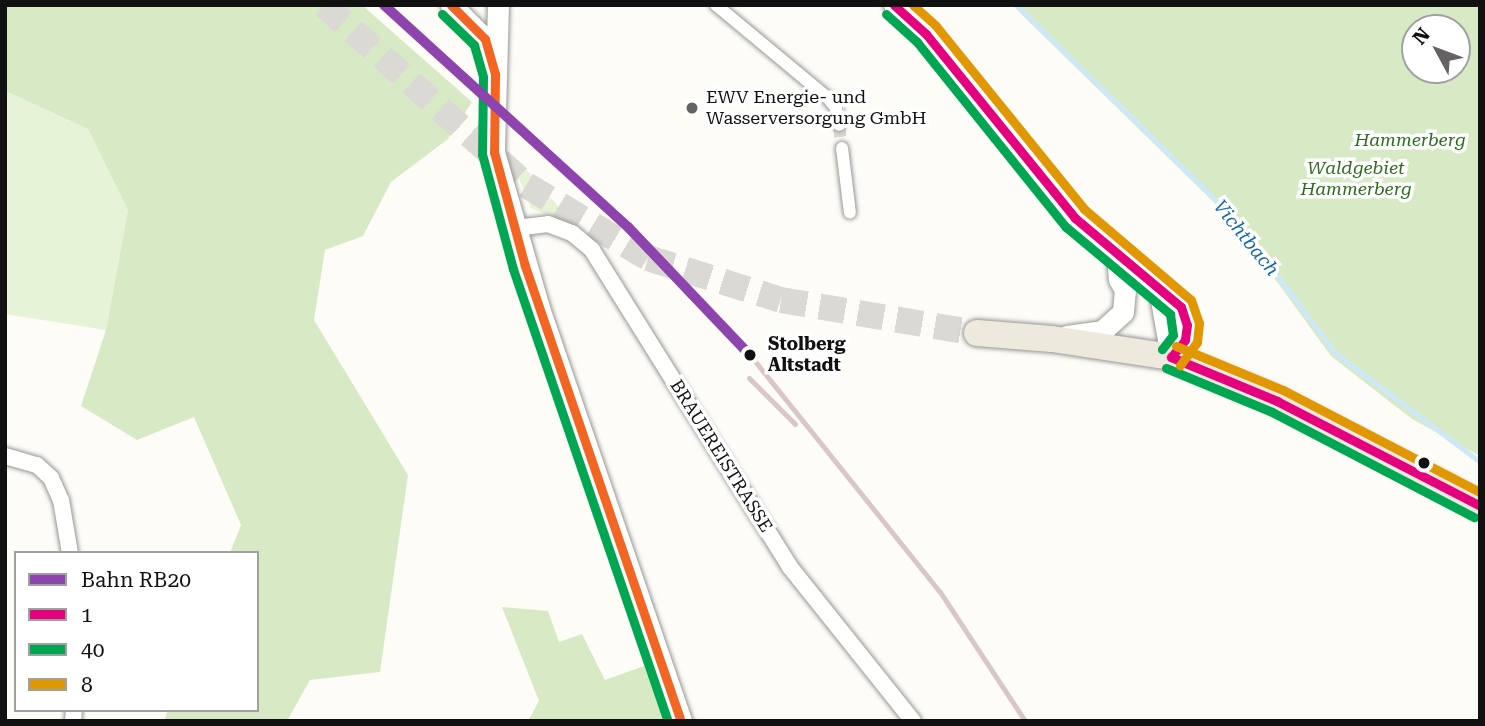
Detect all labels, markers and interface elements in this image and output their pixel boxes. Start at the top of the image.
north arrow [1401,14,1471,84]
text: N [1408,23,1435,49]
place label: EWV Energie- und Wasserversorgung GmbH [706,87,926,130]
marker: EWV Energie- und Wasserversorgung GmbH [684,100,700,116]
park label: Hammerberg [1354,129,1466,151]
park label: Waldgebiet Hammerberg [1300,158,1412,200]
water label: Vichtbach [1209,195,1283,281]
place label: Stolberg Altstadt [768,334,846,376]
marker: Stolberg Altstadt [739,344,761,366]
street label: BRAUEREISTRASSE [665,376,777,536]
unlabelled marker [1417,456,1431,470]
legend [14,551,259,712]
text: Bahn RB20 [81,568,191,592]
text: 1 [81,603,93,627]
text: 40 [81,638,105,662]
text: 8 [81,673,93,697]

